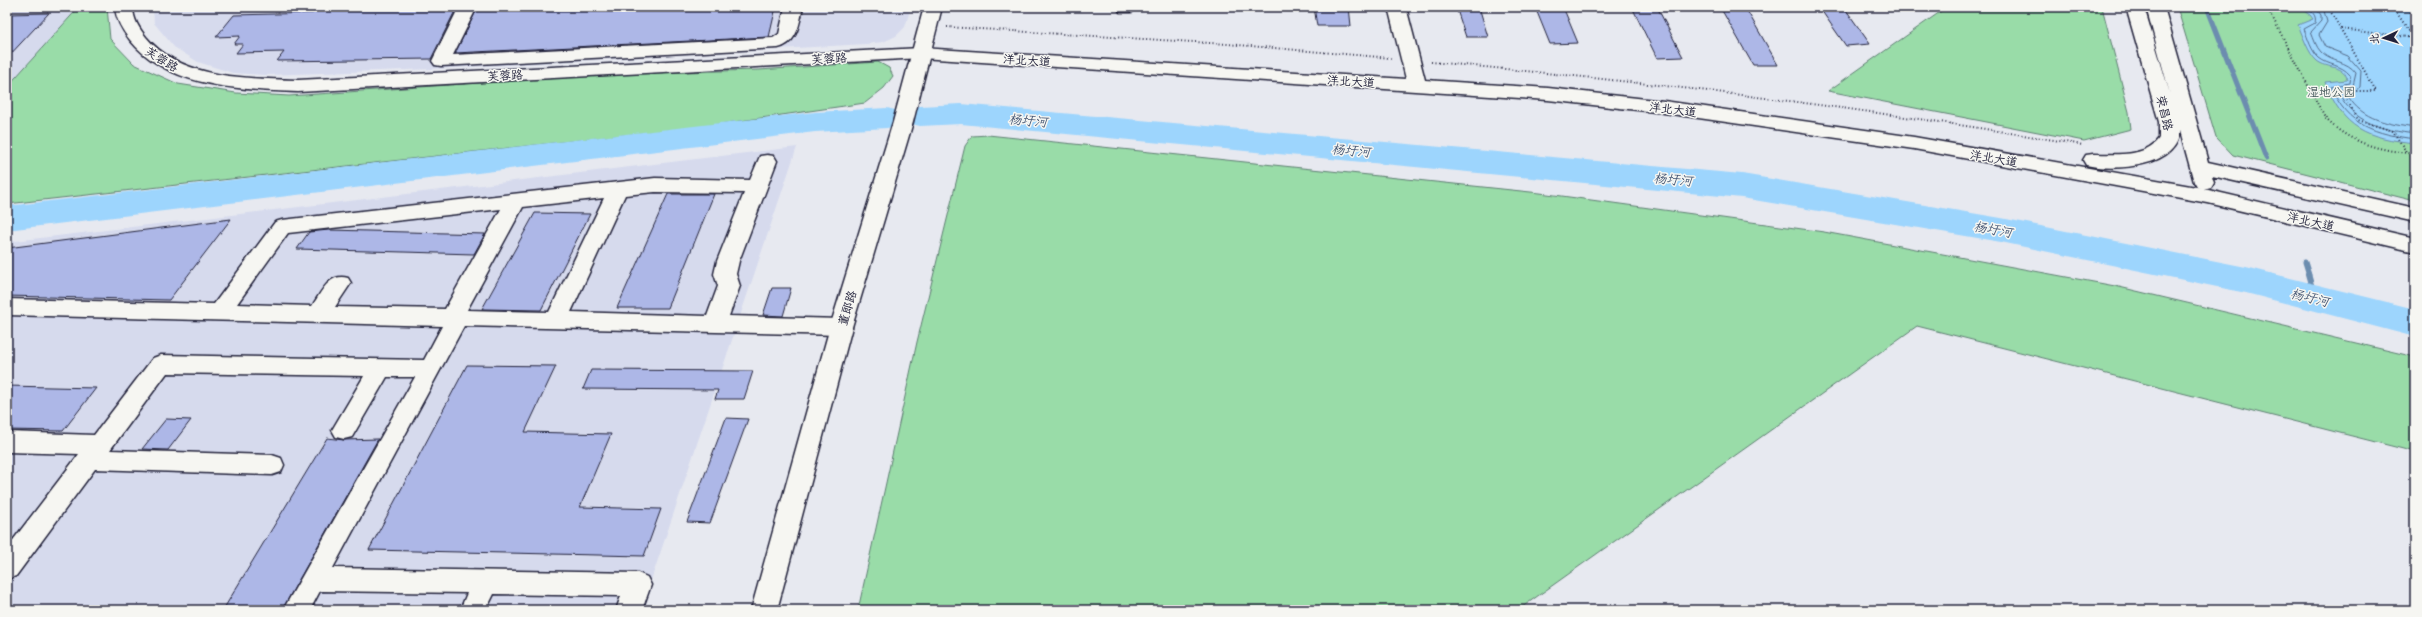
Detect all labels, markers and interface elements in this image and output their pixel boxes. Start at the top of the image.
north arrow [2364,18,2404,58]
text: 北 [2367,33,2381,45]
street label: 芙蓉路 [142,42,182,76]
street label: 芙蓉路 [811,49,847,67]
street label: 洋北大道 [1002,50,1052,70]
street label: 芙蓉路 [487,66,523,84]
street label: 洋北大道 [1326,71,1376,91]
park label: 湿地公园 [2307,83,2355,100]
street label: 荣昌路 [2153,94,2177,132]
street label: 洋北大道 [1648,98,1698,120]
water label: 杨圩河 [1008,109,1050,131]
water label: 杨圩河 [1331,139,1373,161]
street label: 洋北大道 [1969,145,2019,171]
water label: 杨圩河 [1653,168,1695,190]
street label: 洋北大道 [2286,207,2336,235]
water label: 杨圩河 [1972,217,2016,242]
water label: 杨圩河 [2289,284,2333,311]
street label: 董郎路 [834,288,860,328]

